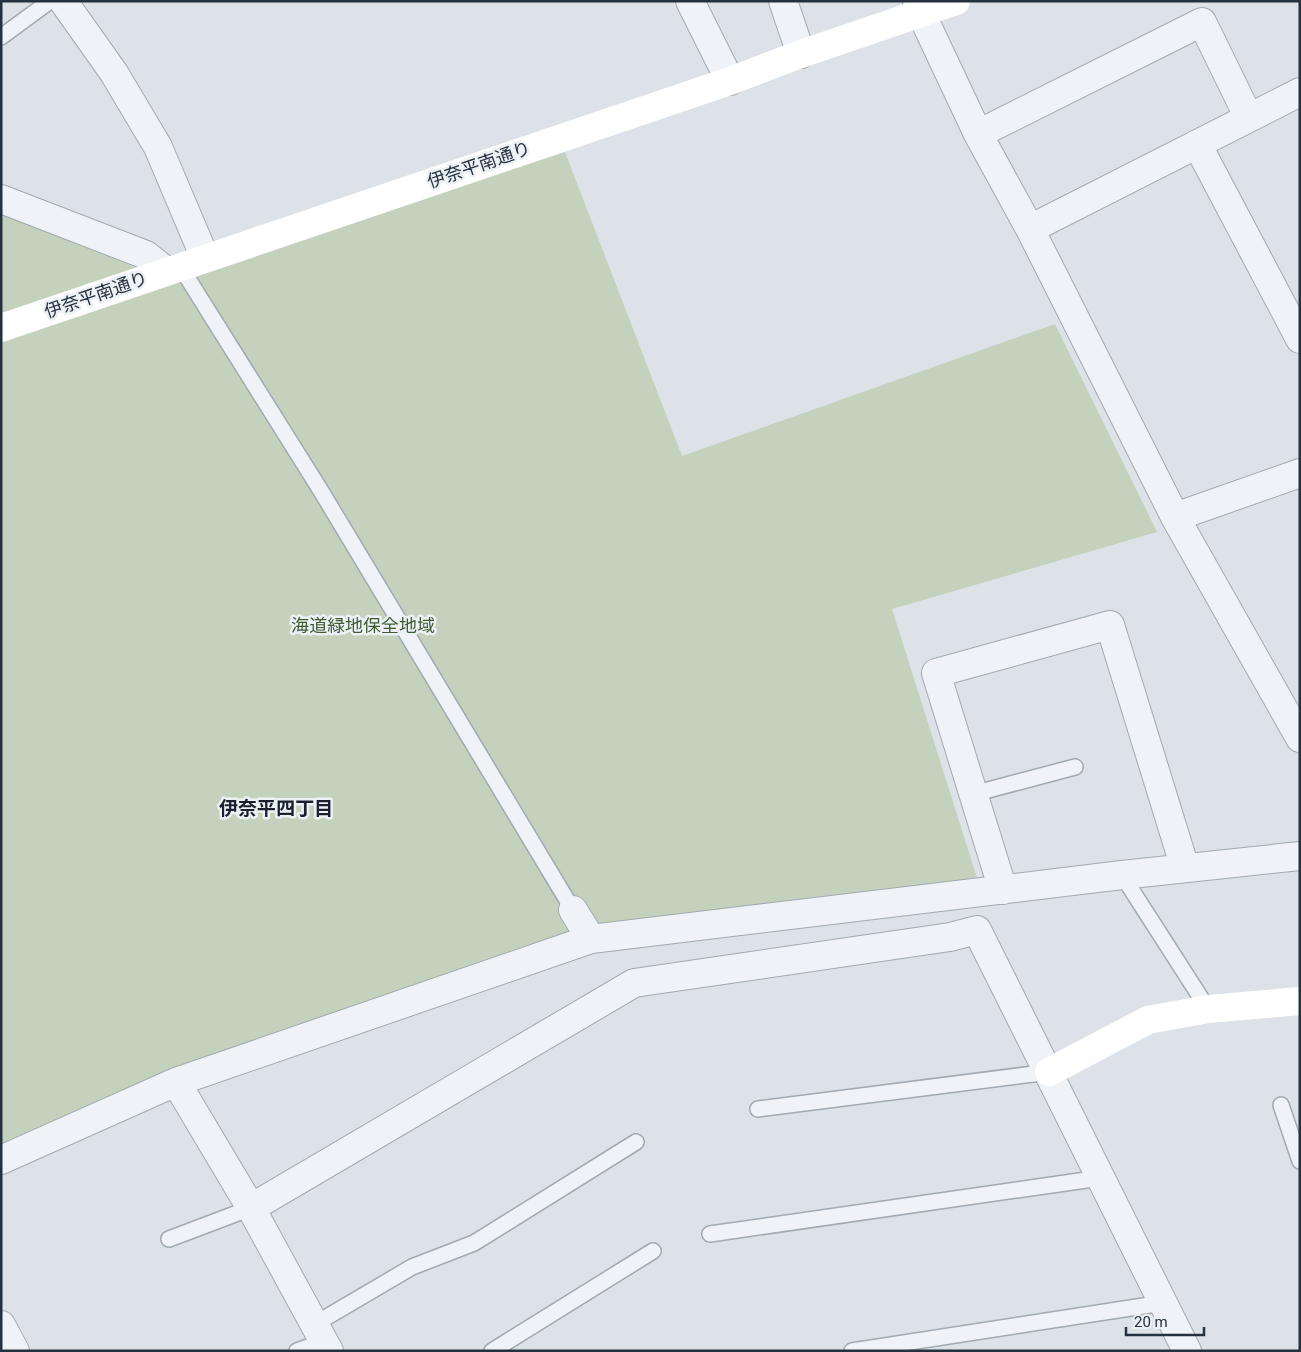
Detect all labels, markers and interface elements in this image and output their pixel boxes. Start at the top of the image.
street label: 伊奈平南通り [424,137,533,192]
street label: 伊奈平南通り [41,267,150,322]
park label: 海道緑地保全地域 [291,615,435,636]
district label: 伊奈平四丁目 [219,797,333,820]
scale bar [1126,1304,1204,1336]
text: 20 m [1134,1313,1168,1331]

